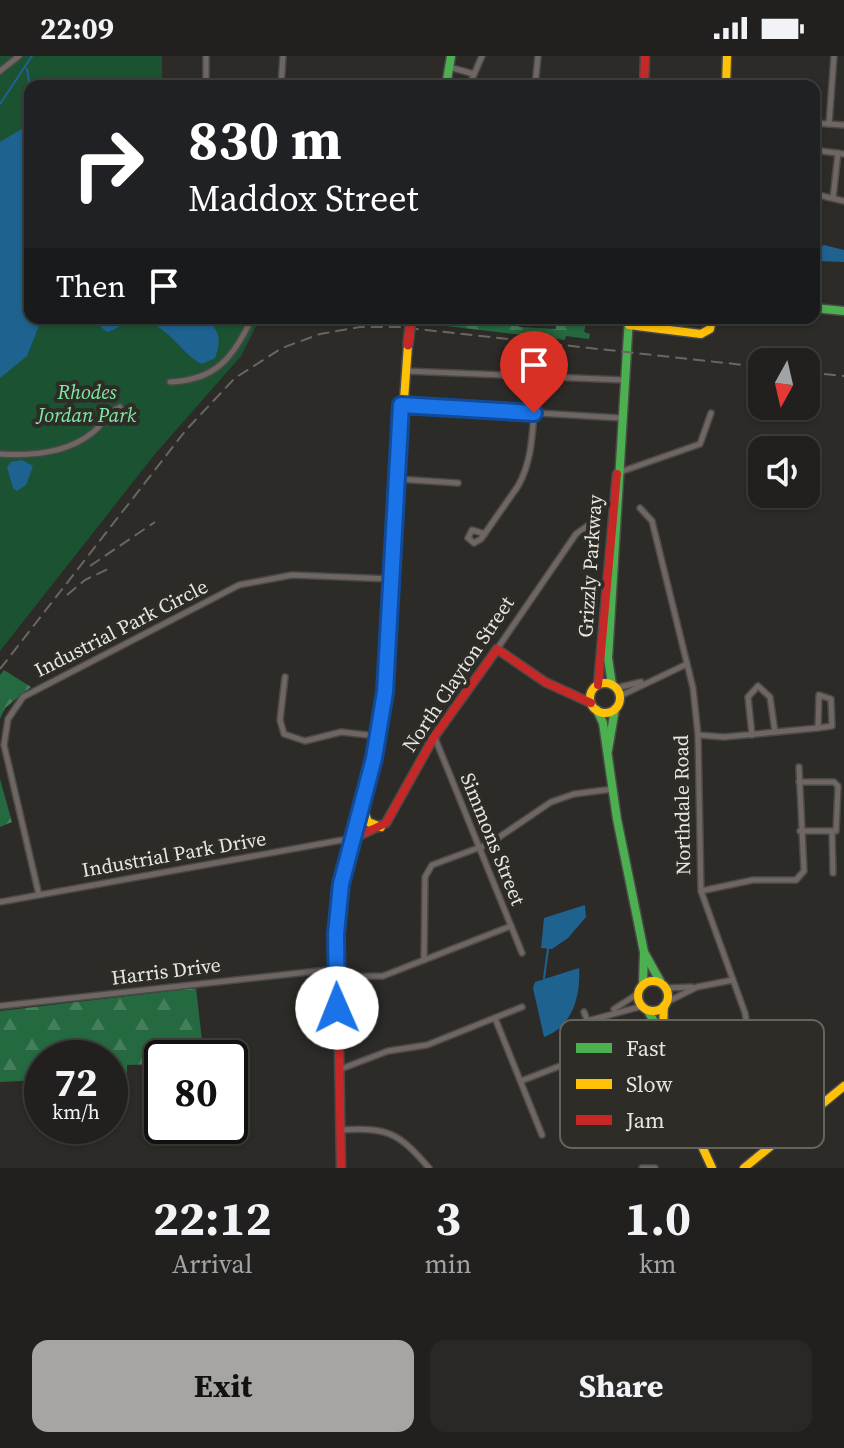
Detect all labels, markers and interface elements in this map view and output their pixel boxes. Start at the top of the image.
text: 22:09 [40,8,114,49]
text: 830 m [188,101,342,178]
icon: right [56,112,160,216]
text: Maddox Street [188,174,418,223]
icon: arrive [142,264,186,308]
text: Then [56,266,126,307]
pin [500,331,568,413]
icon: arrive [512,343,556,387]
north arrow [748,348,820,420]
map controls [748,348,820,508]
park label: Rhodes Jordan Park [35,378,137,429]
button: sound [748,436,820,508]
street label: Grizzly Parkway [571,493,609,638]
street label: Industrial Park Circle [30,572,212,684]
street label: North Clayton Street [395,590,521,757]
street label: Northdale Road [667,734,697,875]
street label: Simmons Street [454,769,532,910]
street label: Industrial Park Drive [80,824,268,884]
street label: Harris Drive [110,950,222,992]
position arrow [295,966,379,1050]
legend [560,1020,824,1148]
text: Fast [626,1033,667,1063]
speed limit sign: 80 [144,1040,248,1144]
text: 72 [54,1055,98,1109]
text: Slow [626,1069,673,1099]
text: km/h [52,1098,100,1126]
text: Jam [625,1105,665,1135]
text: 22:12 [153,1185,272,1251]
text: 3 [435,1185,461,1251]
text: 1.0 [625,1185,691,1251]
text: Arrival [172,1246,252,1282]
text: min [425,1246,471,1282]
text: km [639,1246,677,1282]
button: Exit [32,1340,414,1432]
button: Share [430,1340,812,1432]

